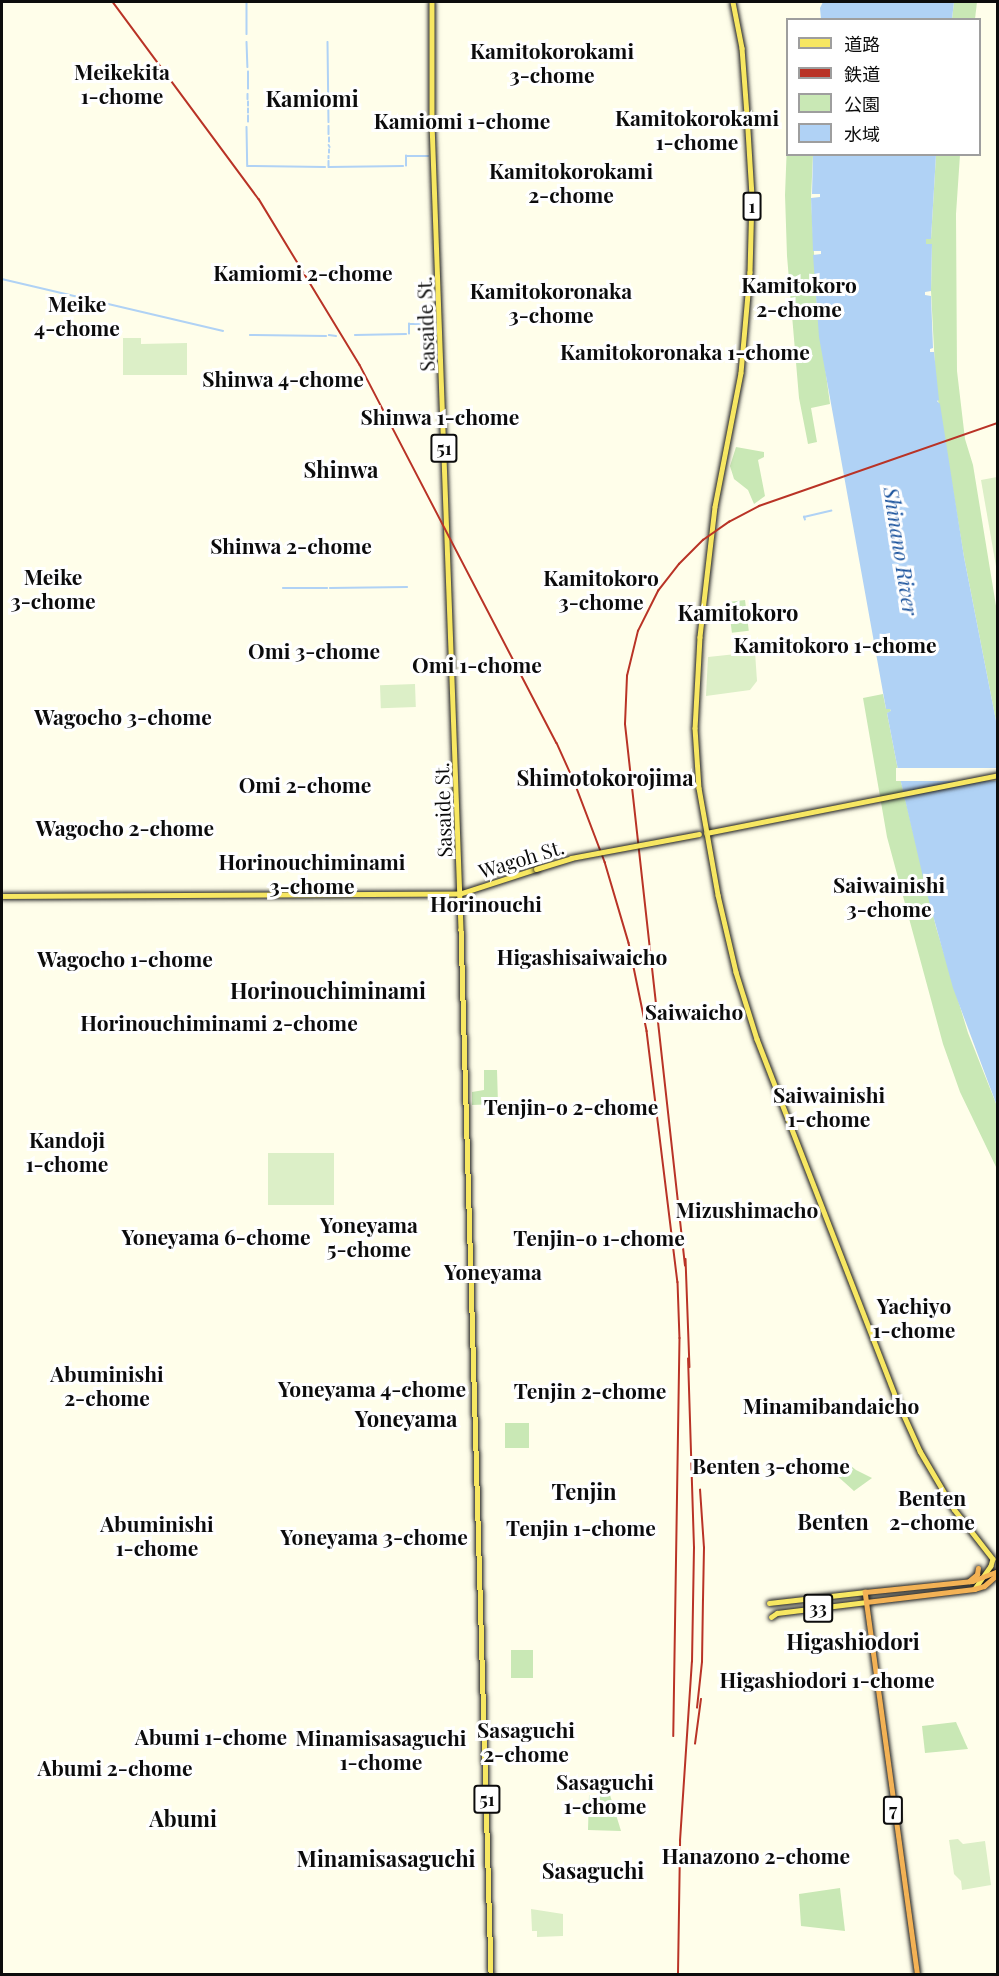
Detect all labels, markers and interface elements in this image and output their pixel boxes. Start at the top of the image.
legend [786,18,981,156]
text: 道路 [844,32,880,56]
district label: Kamitokorokami 3-chome [470,37,634,87]
district label: Meikekita 1-chome [74,58,170,108]
text: 鉄道 [844,62,880,86]
district label: Kamiomi [265,86,359,112]
text: 公園 [844,92,880,116]
district label: Kamitokorokami 1-chome [615,104,779,154]
district label: Kamiomi 1-chome [374,107,550,133]
text: 水域 [844,122,880,146]
district label: Kamitokorokami 2-chome [489,157,653,207]
road number: 1 [742,191,762,221]
district label: Kamiomi 2-chome [213,259,393,285]
district label: Kamitokoro 2-chome [741,271,857,321]
street label: Sasaide St. [411,276,439,372]
district label: Kamitokoronaka 3-chome [470,277,632,327]
district label: Meike 4-chome [34,290,120,340]
district label: Kamitokoronaka 1-chome [560,338,810,364]
district label: Shinwa 4-chome [202,365,364,391]
district label: Shinwa 1-chome [361,403,519,429]
road number: 51 [429,433,459,463]
district label: Shinwa [304,457,378,483]
water label: Shinano River [879,485,925,617]
district label: Shinwa 2-chome [210,532,372,558]
district label: Meike 3-chome [11,563,95,613]
district label: Kamitokoro 3-chome [543,564,659,614]
district label: Kamitokoro [677,600,799,626]
district label: Kamitokoro 1-chome [733,631,937,657]
district label: Omi 3-chome [248,637,380,663]
district label: Omi 1-chome [412,651,542,677]
district label: Wagocho 3-chome [34,703,212,729]
street label: Sasaide St. [428,762,456,858]
district label: Shimotokorojima [516,765,694,791]
district label: Omi 2-chome [239,771,371,797]
district label: Wagocho 2-chome [36,814,214,840]
street label: Wagoh St. [475,834,567,882]
district label: Horinouchiminami 3-chome [219,848,405,898]
district label: Saiwainishi 3-chome [833,871,945,921]
district label: Horinouchi [430,890,542,916]
district label: Higashisaiwaicho [497,943,667,969]
district label: Wagocho 1-chome [37,945,213,971]
district label: Horinouchiminami [230,978,426,1004]
district label: Saiwaicho [645,998,743,1024]
district label: Horinouchiminami 2-chome [80,1009,358,1035]
district label: Saiwainishi 1-chome [773,1081,885,1131]
district label: Tenjin-o 2-chome [484,1093,658,1119]
district label: Kandoji 1-chome [26,1126,108,1176]
district label: Mizushimacho [676,1196,818,1222]
district label: Yoneyama 5-chome [320,1211,418,1261]
district label: Yoneyama 6-chome [121,1223,311,1249]
district label: Tenjin-o 1-chome [513,1224,685,1250]
district label: Yoneyama [444,1258,542,1284]
district label: Yachiyo 1-chome [873,1292,955,1342]
district label: Abuminishi 2-chome [50,1360,164,1410]
district label: Yoneyama 4-chome [278,1375,466,1401]
district label: Tenjin 2-chome [514,1377,666,1403]
district label: Minamibandaicho [743,1392,919,1418]
district label: Yoneyama [355,1406,457,1432]
district label: Benten 3-chome [692,1452,850,1478]
district label: Tenjin [551,1479,617,1505]
district label: Benten 2-chome [889,1484,975,1534]
district label: Benten [797,1509,869,1535]
district label: Abuminishi 1-chome [100,1510,214,1560]
district label: Tenjin 1-chome [506,1514,656,1540]
district label: Yoneyama 3-chome [280,1523,468,1549]
road number: 33 [803,1593,833,1623]
district label: Higashiodori [786,1629,920,1655]
district label: Higashiodori 1-chome [719,1666,935,1692]
district label: Sasaguchi 2-chome [477,1716,575,1766]
district label: Abumi 1-chome [135,1723,287,1749]
district label: Minamisasaguchi 1-chome [296,1724,466,1774]
district label: Abumi 2-chome [37,1754,193,1780]
district label: Sasaguchi 1-chome [556,1768,654,1818]
road number: 51 [472,1784,502,1814]
road number: 7 [882,1795,904,1825]
district label: Abumi [149,1806,217,1832]
district label: Hanazono 2-chome [662,1842,850,1868]
district label: Minamisasaguchi [297,1846,475,1872]
district label: Sasaguchi [542,1858,644,1884]

